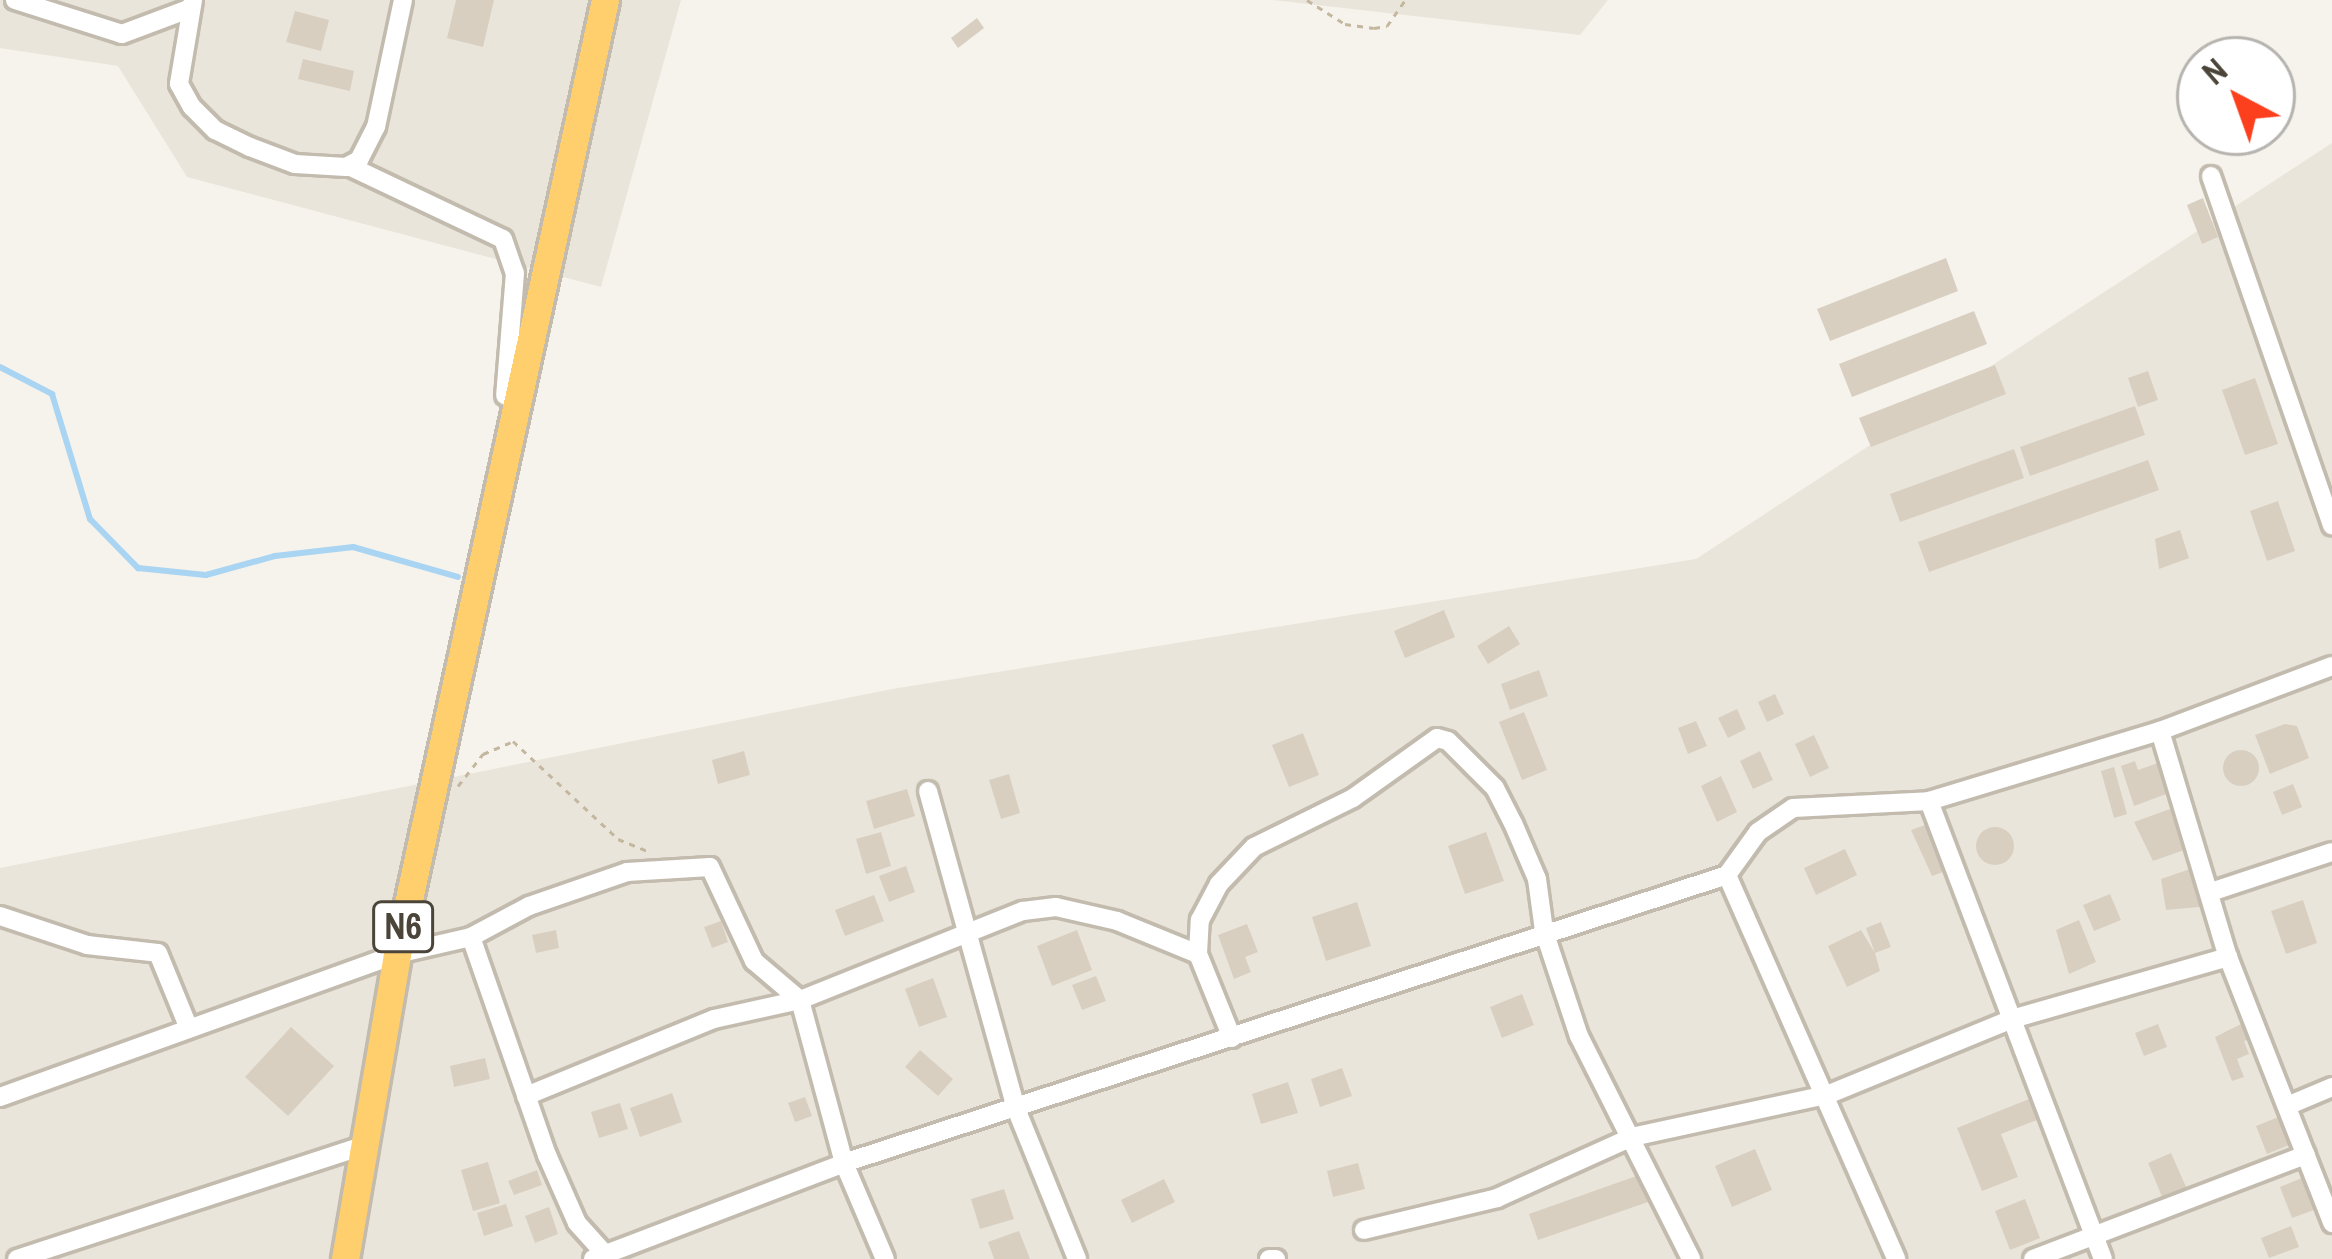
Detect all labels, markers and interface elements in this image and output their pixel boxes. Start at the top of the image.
north arrow [2176,36,2296,156]
text: N [2193,48,2236,94]
road number: N6 [370,897,436,957]

